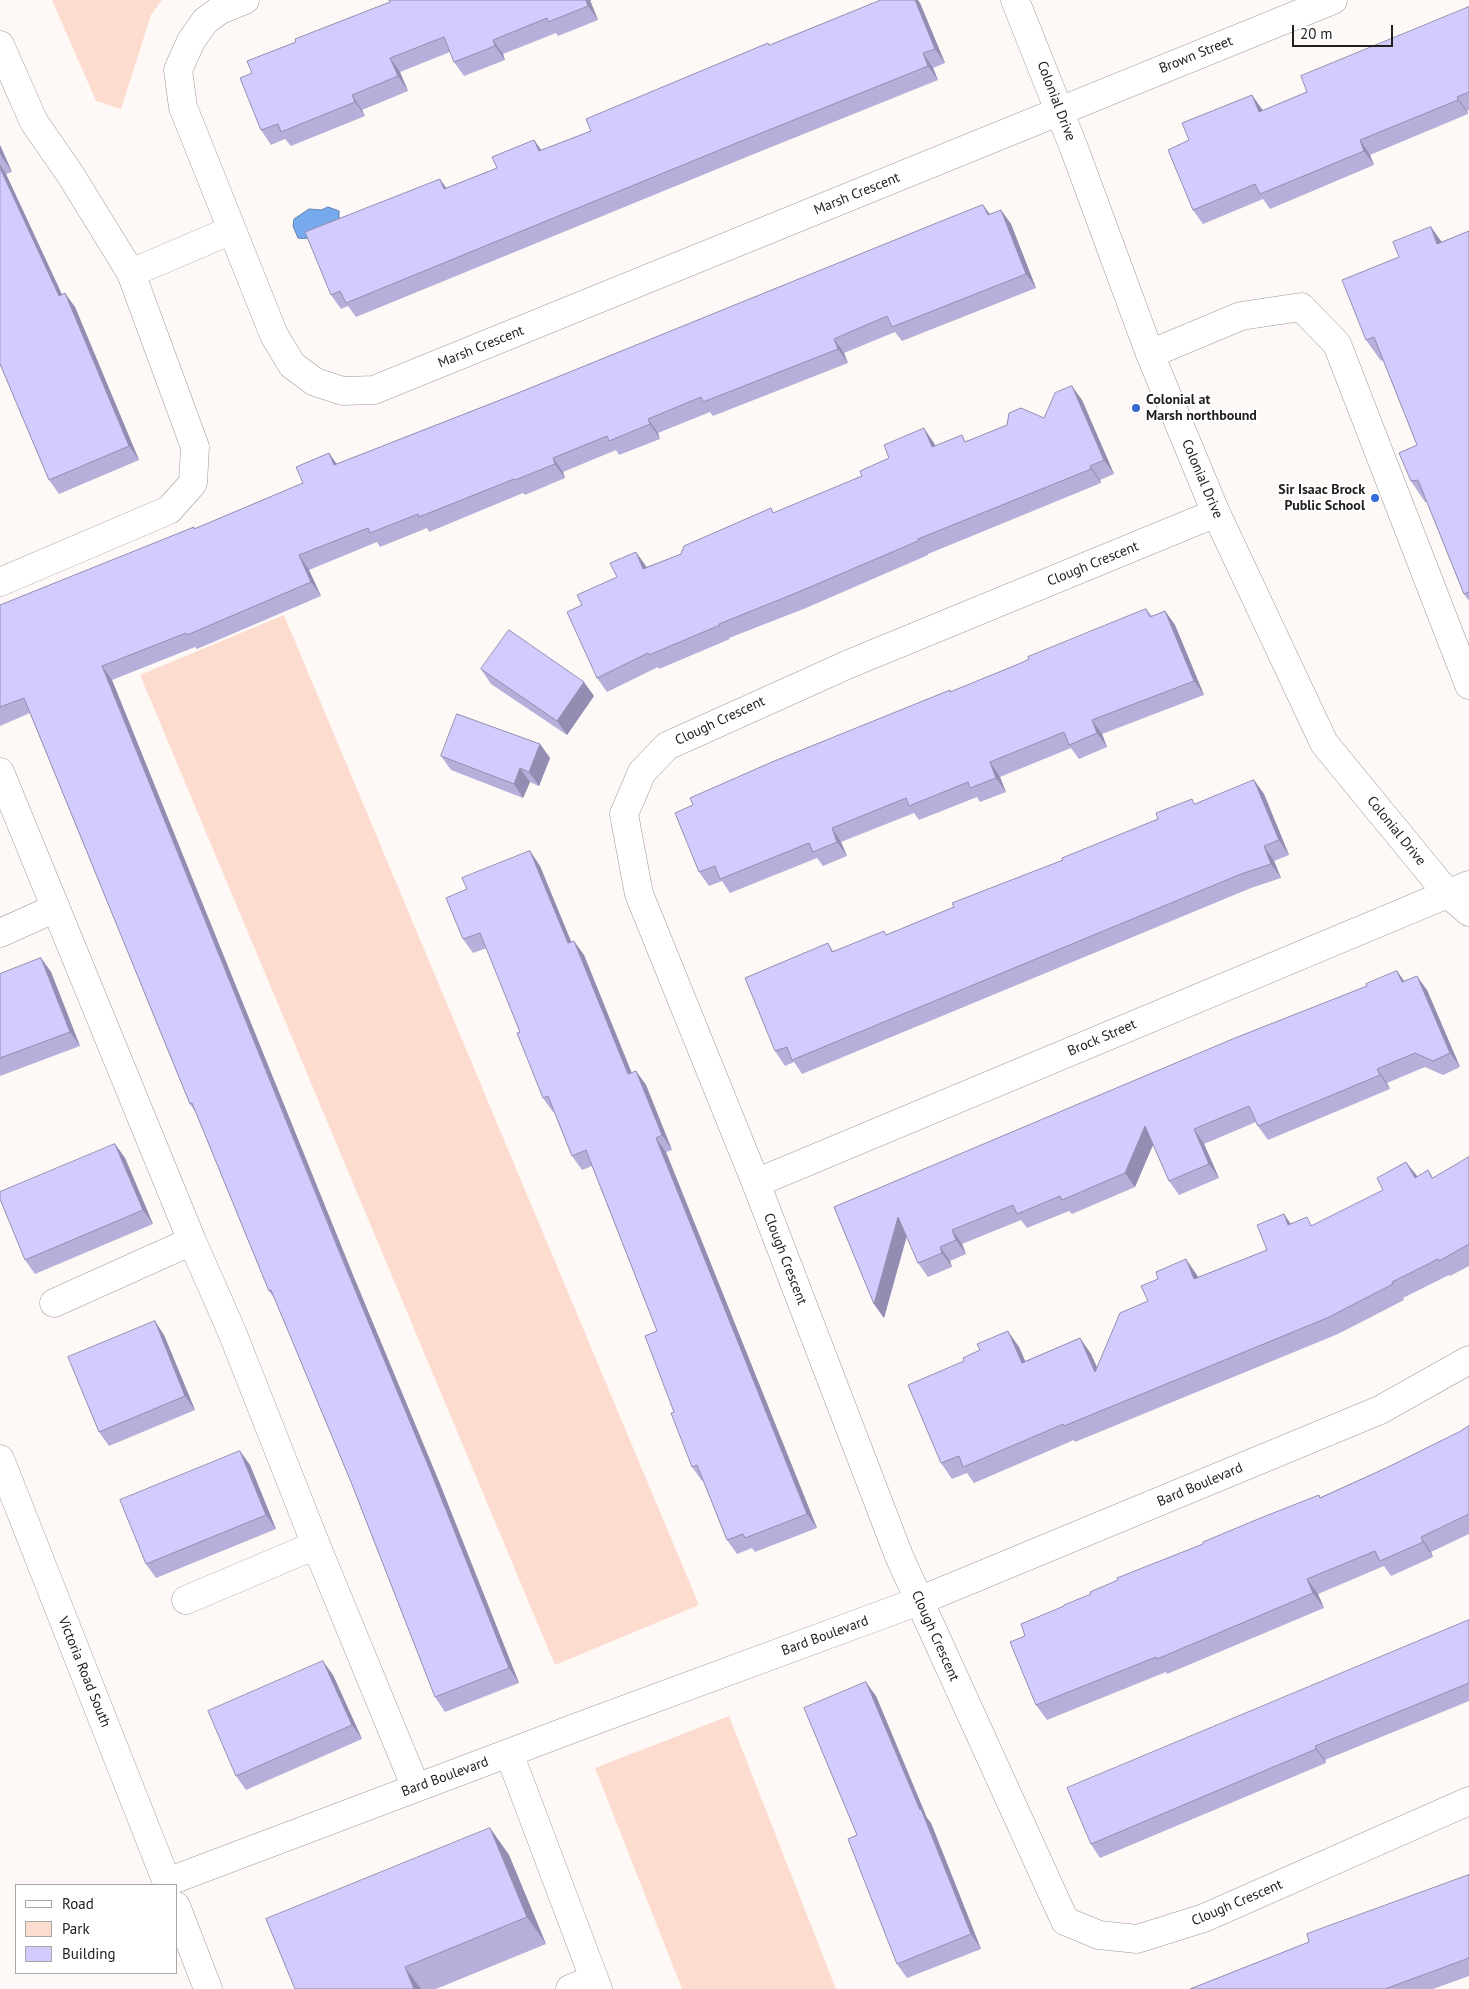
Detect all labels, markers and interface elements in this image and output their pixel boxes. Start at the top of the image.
scale bar [1294,15,1395,47]
text: 20 m [1300,24,1333,43]
street label: Brown Street [1157,33,1235,77]
street label: Colonial Drive [1033,59,1079,143]
street label: Marsh Crescent [812,169,902,219]
street label: Marsh Crescent [436,322,526,372]
place label: Colonial at Marsh northbound [1146,392,1257,424]
marker: Colonial at Marsh northbound [1130,402,1142,414]
street label: Colonial Drive [1178,437,1226,521]
place label: Sir Isaac Brock Public School [1278,482,1365,514]
marker: Sir Isaac Brock Public School [1369,492,1381,504]
street label: Clough Crescent [1045,538,1141,590]
street label: Clough Crescent [672,693,768,749]
street label: Colonial Drive [1363,793,1429,869]
street label: Brock Street [1065,1016,1139,1060]
street label: Clough Crescent [760,1211,810,1307]
street label: Bard Boulevard [1155,1459,1245,1511]
street label: Clough Crescent [908,1588,962,1684]
street label: Bard Boulevard [779,1613,871,1659]
street label: Victoria Road South [54,1614,114,1730]
street label: Bard Boulevard [399,1754,491,1800]
street label: Clough Crescent [1189,1876,1285,1930]
legend [15,1884,178,1974]
text: Road [62,1894,94,1913]
text: Park [62,1919,90,1938]
text: Building [62,1944,116,1963]

